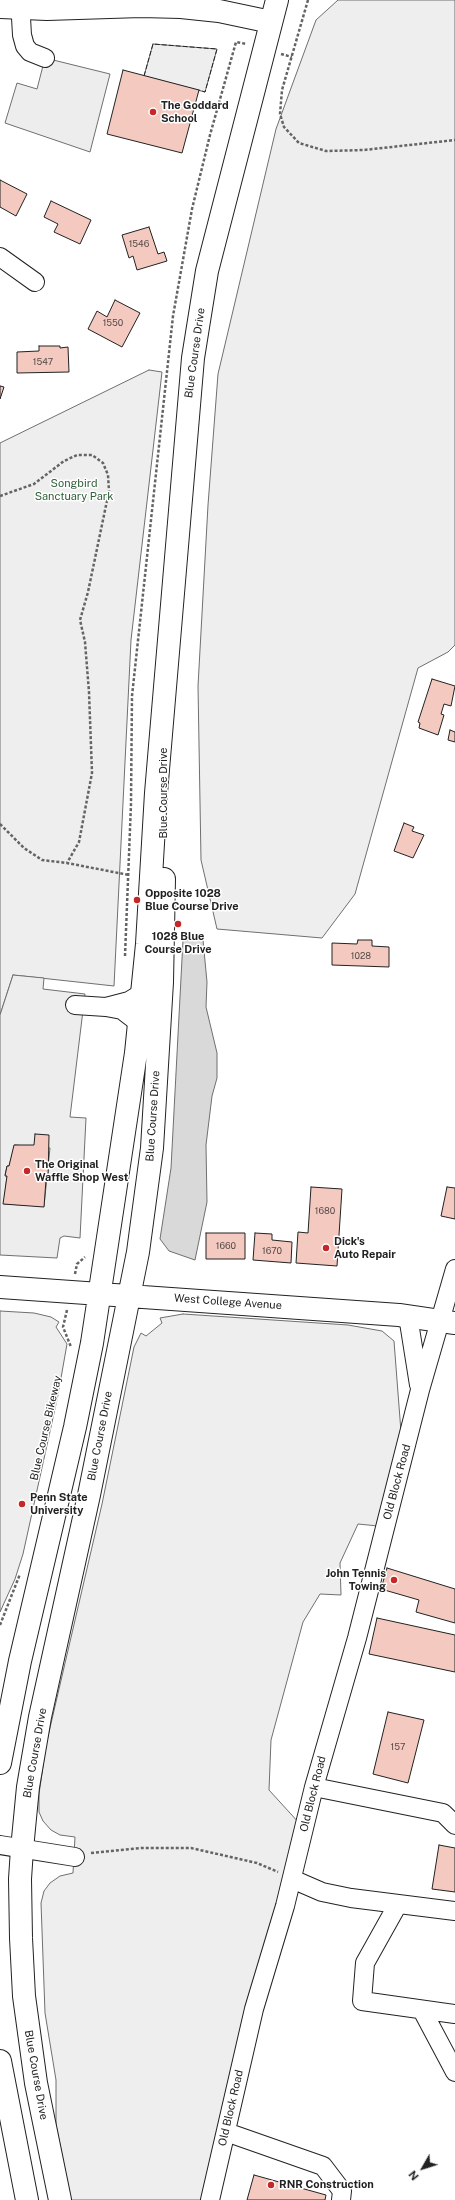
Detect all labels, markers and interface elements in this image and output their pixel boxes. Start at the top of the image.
place label: The Goddard School [161,99,229,125]
marker: The Goddard School [148,107,158,117]
house number: 1546 [129,239,149,249]
street label: Blue Course Drive [182,307,208,399]
house number: 1550 [103,318,123,328]
house number: 1547 [33,357,53,367]
park label: Songbird Sanctuary Park [35,477,113,503]
street label: Blue Course Drive [157,747,171,839]
place label: Opposite 1028 Blue Course Drive [145,887,239,913]
marker: Opposite 1028 Blue Course Drive [132,895,142,905]
marker: 1028 Blue Course Drive [173,919,183,929]
place label: 1028 Blue Course Drive [144,930,212,956]
house number: 1028 [351,951,371,961]
street label: Blue Course Drive [143,1070,163,1162]
place label: The Original Waffle Shop West [35,1158,128,1184]
marker: The Original Waffle Shop West [22,1166,32,1176]
house number: 1680 [315,1206,335,1216]
place label: Dick's Auto Repair [334,1235,396,1261]
house number: 1660 [216,1241,236,1251]
marker: Dick's Auto Repair [321,1243,331,1253]
house number: 1670 [262,1246,282,1256]
street label: West College Avenue [174,1292,282,1312]
street label: Blue Course Bikeway [28,1374,64,1482]
street label: Blue Course Drive [85,1390,115,1482]
street label: Old Block Road [381,1443,413,1521]
place label: Penn State University [30,1491,88,1517]
marker: Penn State University [17,1499,27,1509]
place label: John Tennis Towing [326,1567,386,1593]
marker: John Tennis Towing [389,1575,399,1585]
street label: Blue Course Drive [21,1707,49,1799]
house number: 157 [391,1742,405,1752]
street label: Old Block Road [297,1755,329,1833]
street label: Blue Course Drive [22,2029,50,2121]
street label: Old Block Road [216,2069,246,2147]
north arrow [403,2148,443,2188]
text: N [406,2168,421,2183]
place label: RNR Construction [279,2178,374,2192]
marker: RNR Construction [266,2180,276,2190]

